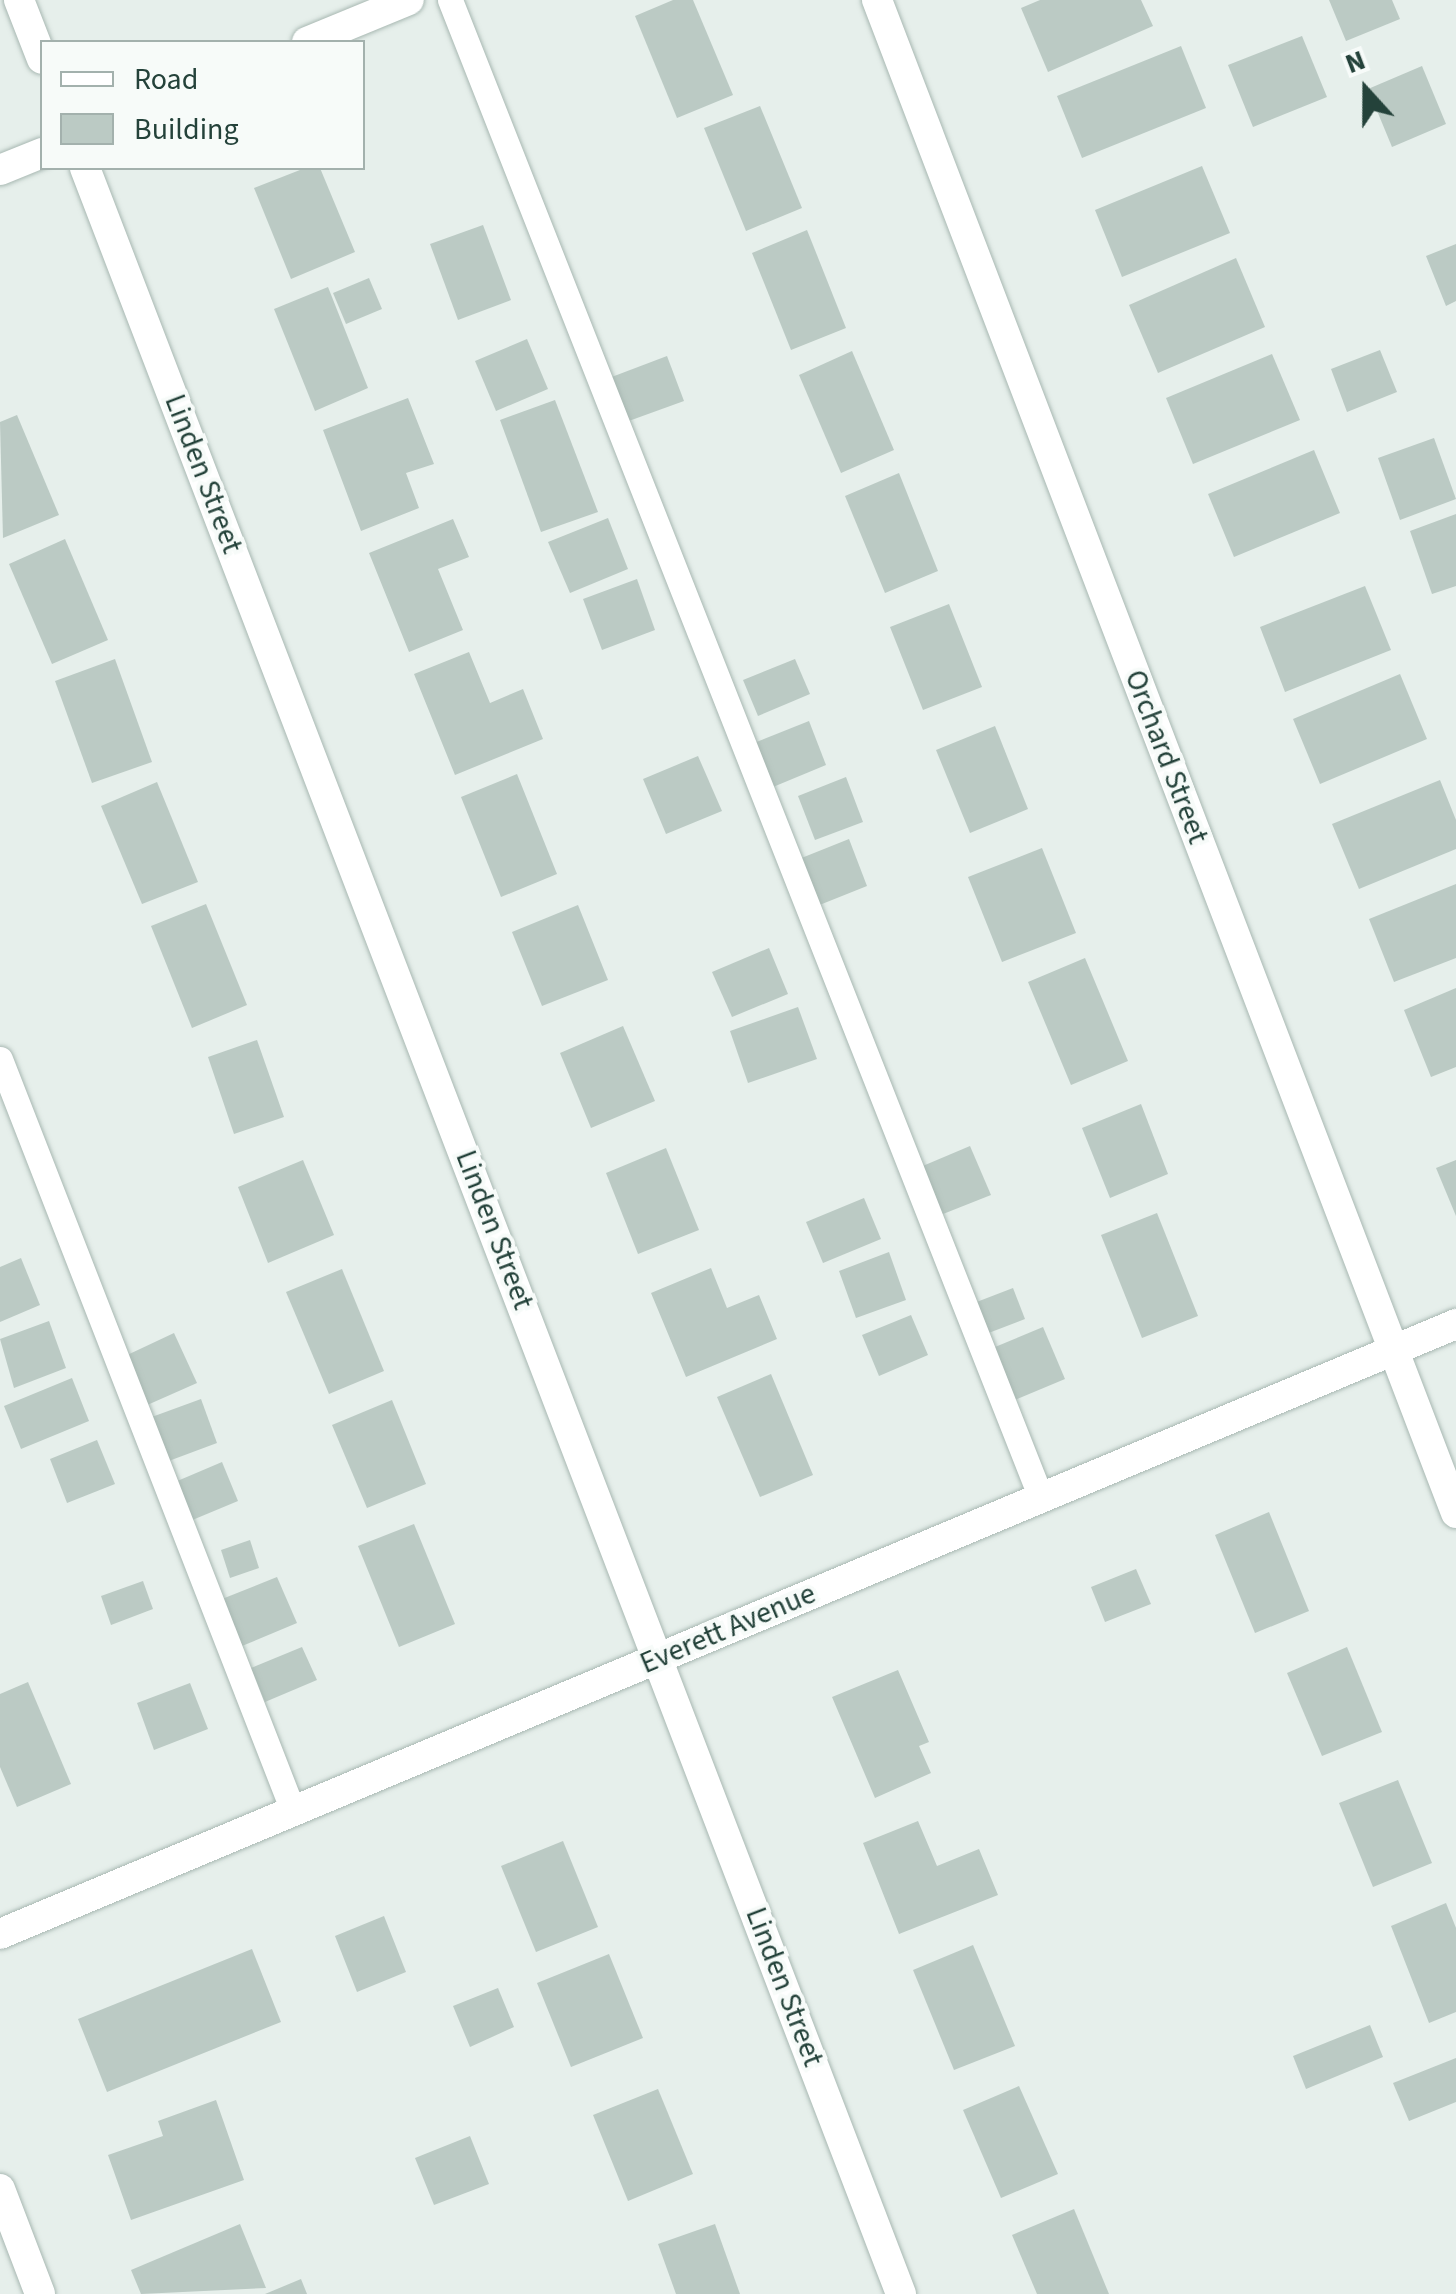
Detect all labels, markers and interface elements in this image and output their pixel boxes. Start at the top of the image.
legend [40,40,365,170]
north arrow [1316,40,1416,140]
text: N [1339,40,1371,84]
text: Road [134,58,198,101]
text: Building [134,108,239,151]
street label: Linden Street [156,389,250,559]
street label: Orchard Street [1116,665,1216,849]
street label: Linden Street [447,1145,541,1315]
street label: Everett Avenue [635,1576,821,1682]
street label: Linden Street [737,1902,831,2072]

